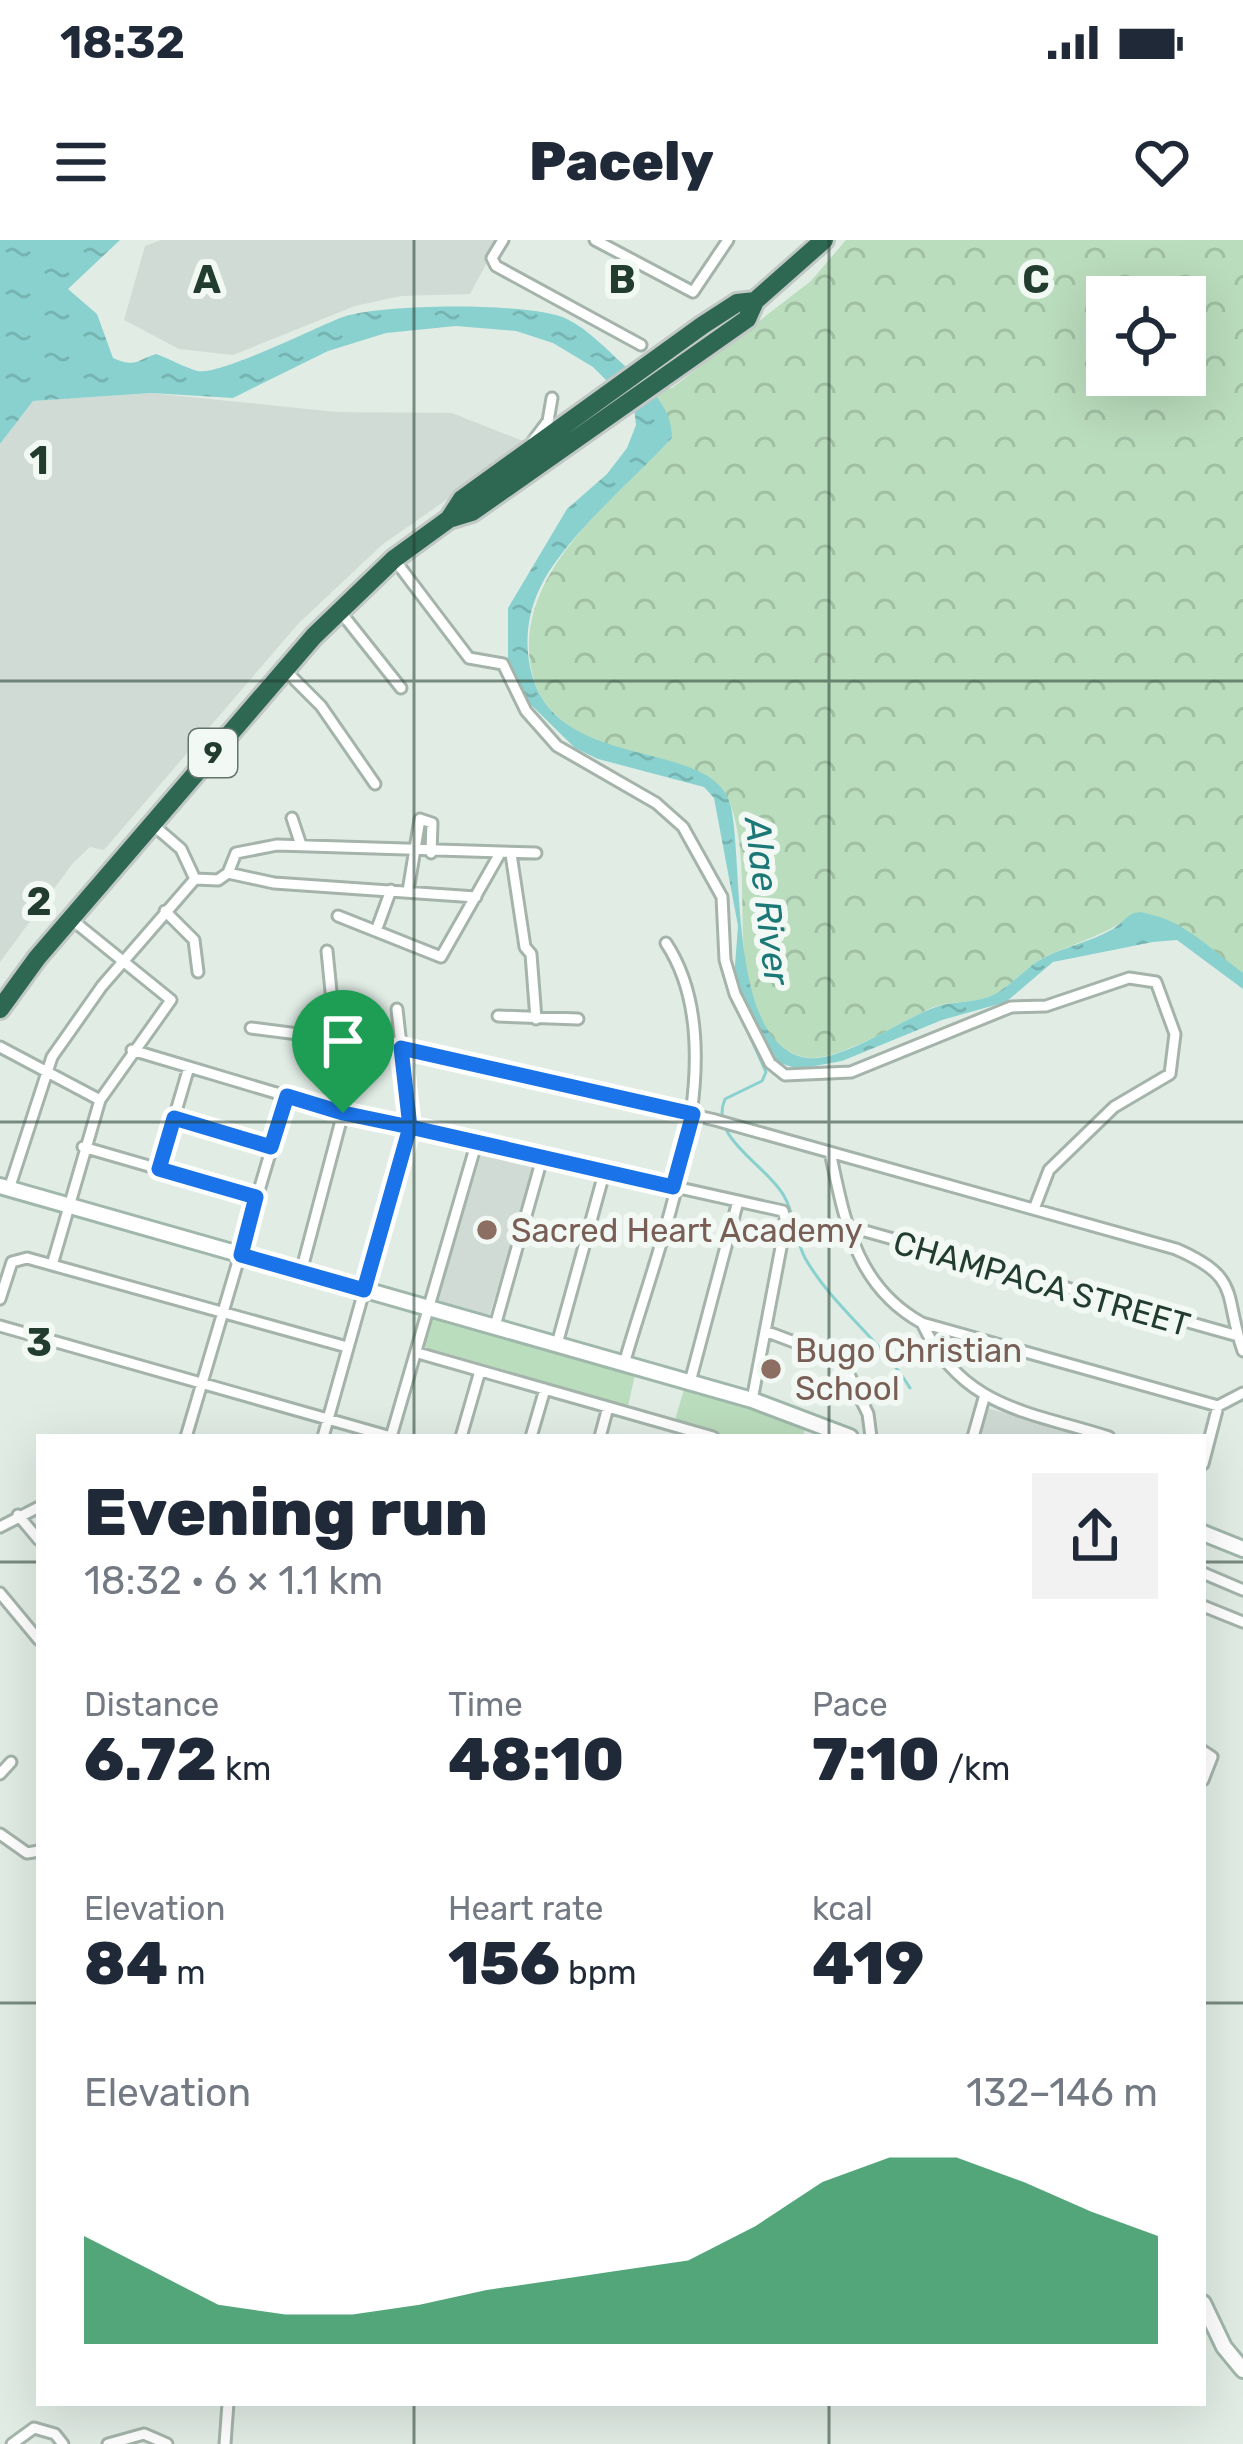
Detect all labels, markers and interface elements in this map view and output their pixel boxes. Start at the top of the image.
text: 18:32 [60,16,185,69]
icon: menu [48,129,114,195]
icon: heart [1129,129,1195,195]
text: Pacely [529,130,714,194]
text: A [193,257,221,303]
text: B [608,257,636,303]
text: C [1022,257,1050,303]
map controls [1086,276,1206,396]
button: locate [1086,276,1206,396]
text: 1 [29,438,49,484]
road number: 9 [189,729,237,777]
water label: Alae River [736,813,799,989]
text: 2 [26,879,52,925]
pin [292,990,394,1113]
icon: arrive [310,1008,376,1074]
place label: Sacred Heart Academy [511,1211,863,1250]
marker: Sacred Heart Academy [474,1217,500,1243]
street label: CHAMPACA STREET [889,1222,1195,1344]
text: 3 [26,1320,52,1366]
place label: Bugo Christian School [795,1331,1022,1408]
marker: Bugo Christian School [758,1356,784,1382]
text: Evening run [84,1473,488,1552]
button: share [1032,1473,1158,1599]
text: 18:32 · 6 × 1.1 km [84,1558,383,1604]
text: Distance [84,1685,219,1724]
text: Time [448,1685,523,1724]
text: Pace [812,1685,888,1724]
text: 6.72 [84,1724,217,1795]
text: 48:10 [448,1724,624,1795]
text: 7:10 [812,1724,940,1795]
text: km [217,1749,271,1788]
text: /km [940,1749,1010,1788]
text: Elevation [84,1889,225,1928]
text: Heart rate [448,1889,604,1928]
text: kcal [812,1889,873,1928]
text: 84 [84,1928,168,1999]
text: 156 [448,1928,560,1999]
text: 419 [812,1928,924,1999]
text: m [168,1953,206,1992]
text: bpm [560,1953,637,1992]
text: Elevation [84,2070,251,2116]
text: 132–146 m [966,2070,1158,2116]

